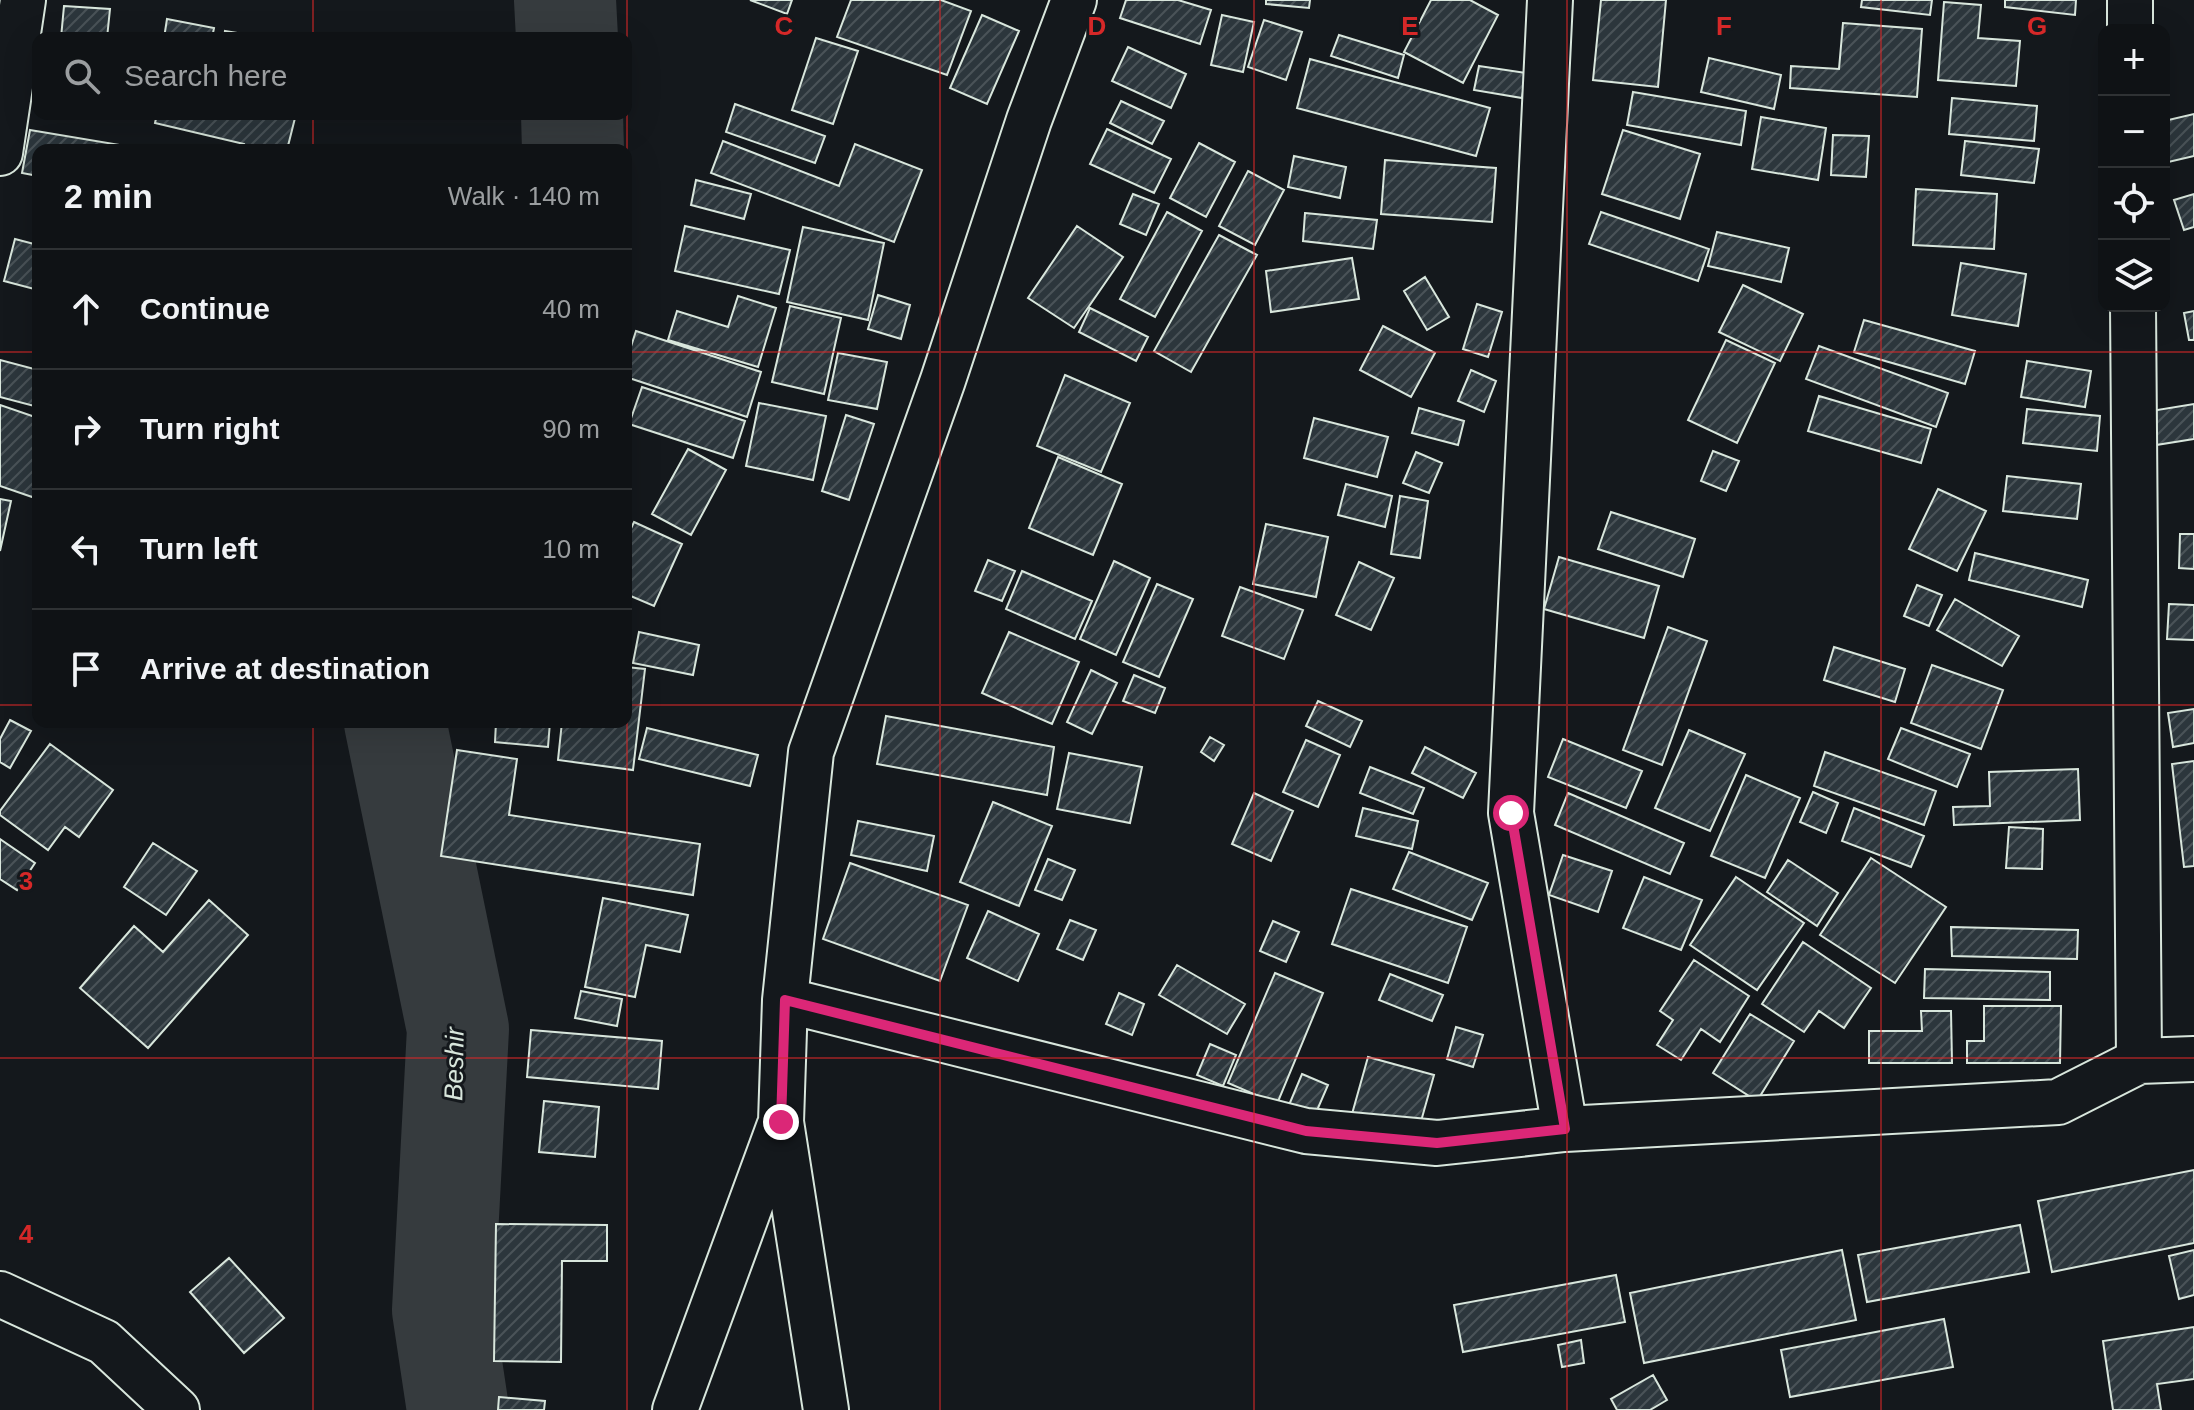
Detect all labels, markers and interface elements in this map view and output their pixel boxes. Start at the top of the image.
text: C [775,11,794,41]
text: D [1088,11,1106,41]
text: E [1401,11,1419,41]
text: F [1716,11,1732,41]
text: G [2027,11,2047,41]
map controls [2098,24,2170,312]
button: + [2098,24,2170,96]
search box [32,32,632,120]
icon: search [60,54,104,98]
text: Search here [124,59,287,92]
button: − [2098,96,2170,168]
button: locate [2098,168,2170,240]
text: 2 min [64,177,153,215]
text: Walk · 140 m [448,181,600,211]
button: layers [2098,240,2170,312]
icon: ahead [64,287,108,331]
text: Continue [140,292,270,325]
text: 40 m [542,294,600,324]
icon: right [64,407,108,451]
text: Turn right [140,412,279,445]
text: 90 m [542,414,600,444]
icon: left [64,527,108,571]
text: Turn left [140,532,258,565]
text: 10 m [542,534,600,564]
icon: arrive [64,647,108,691]
text: Arrive at destination [140,652,430,685]
route start [1493,795,1529,831]
text: 3 [19,866,33,896]
water label: Beshir [438,1026,470,1101]
route end [763,1104,799,1140]
text: 4 [19,1219,34,1249]

